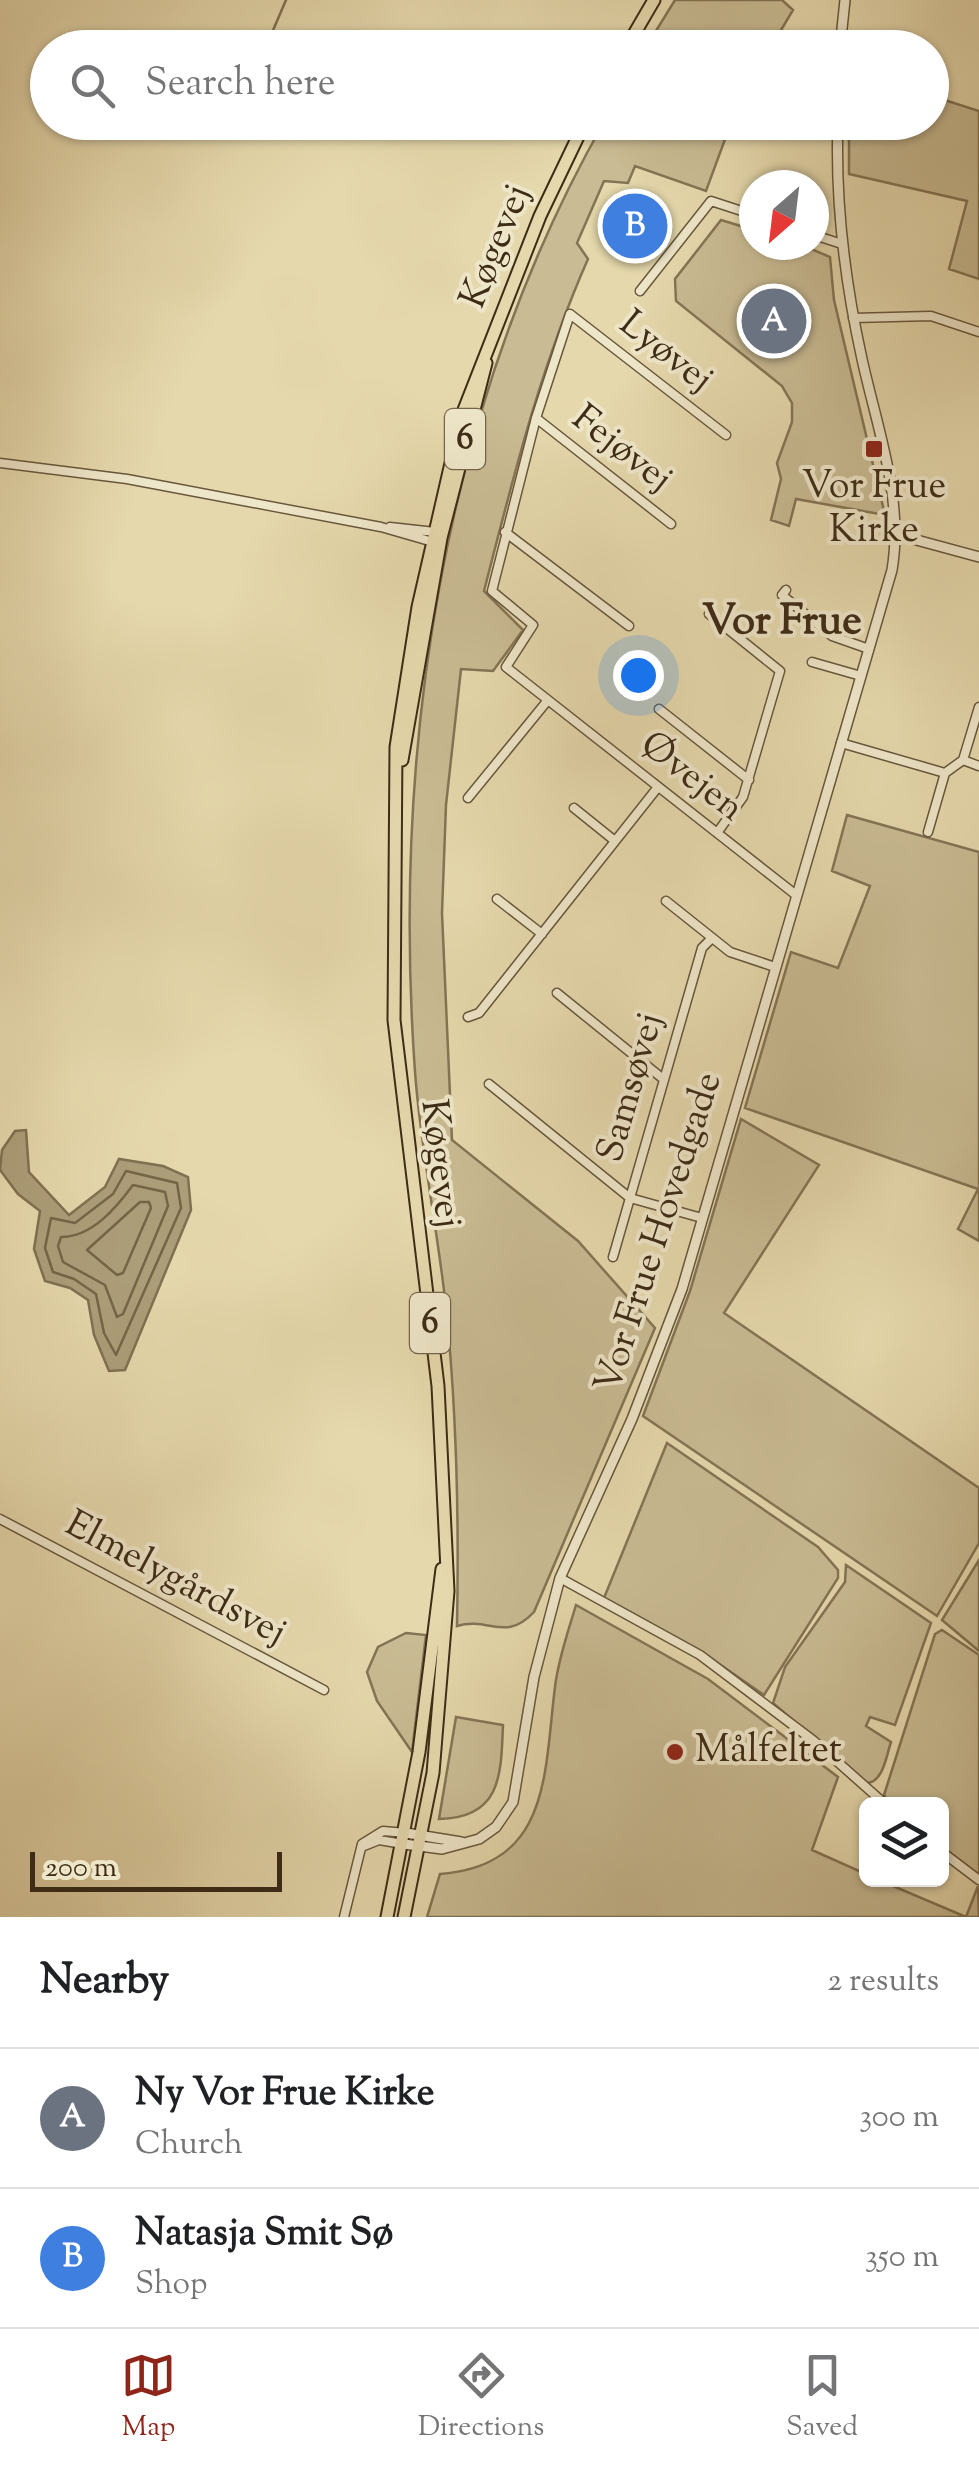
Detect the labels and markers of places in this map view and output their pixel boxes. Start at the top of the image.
pin: B [602,188,668,264]
pin: A [742,284,806,358]
marker: Vor Frue Kirke [863,438,885,460]
place label: Vor Frue Kirke [802,461,946,559]
place label: Målfeltet [695,1725,842,1779]
marker: Målfeltet [664,1741,686,1763]

